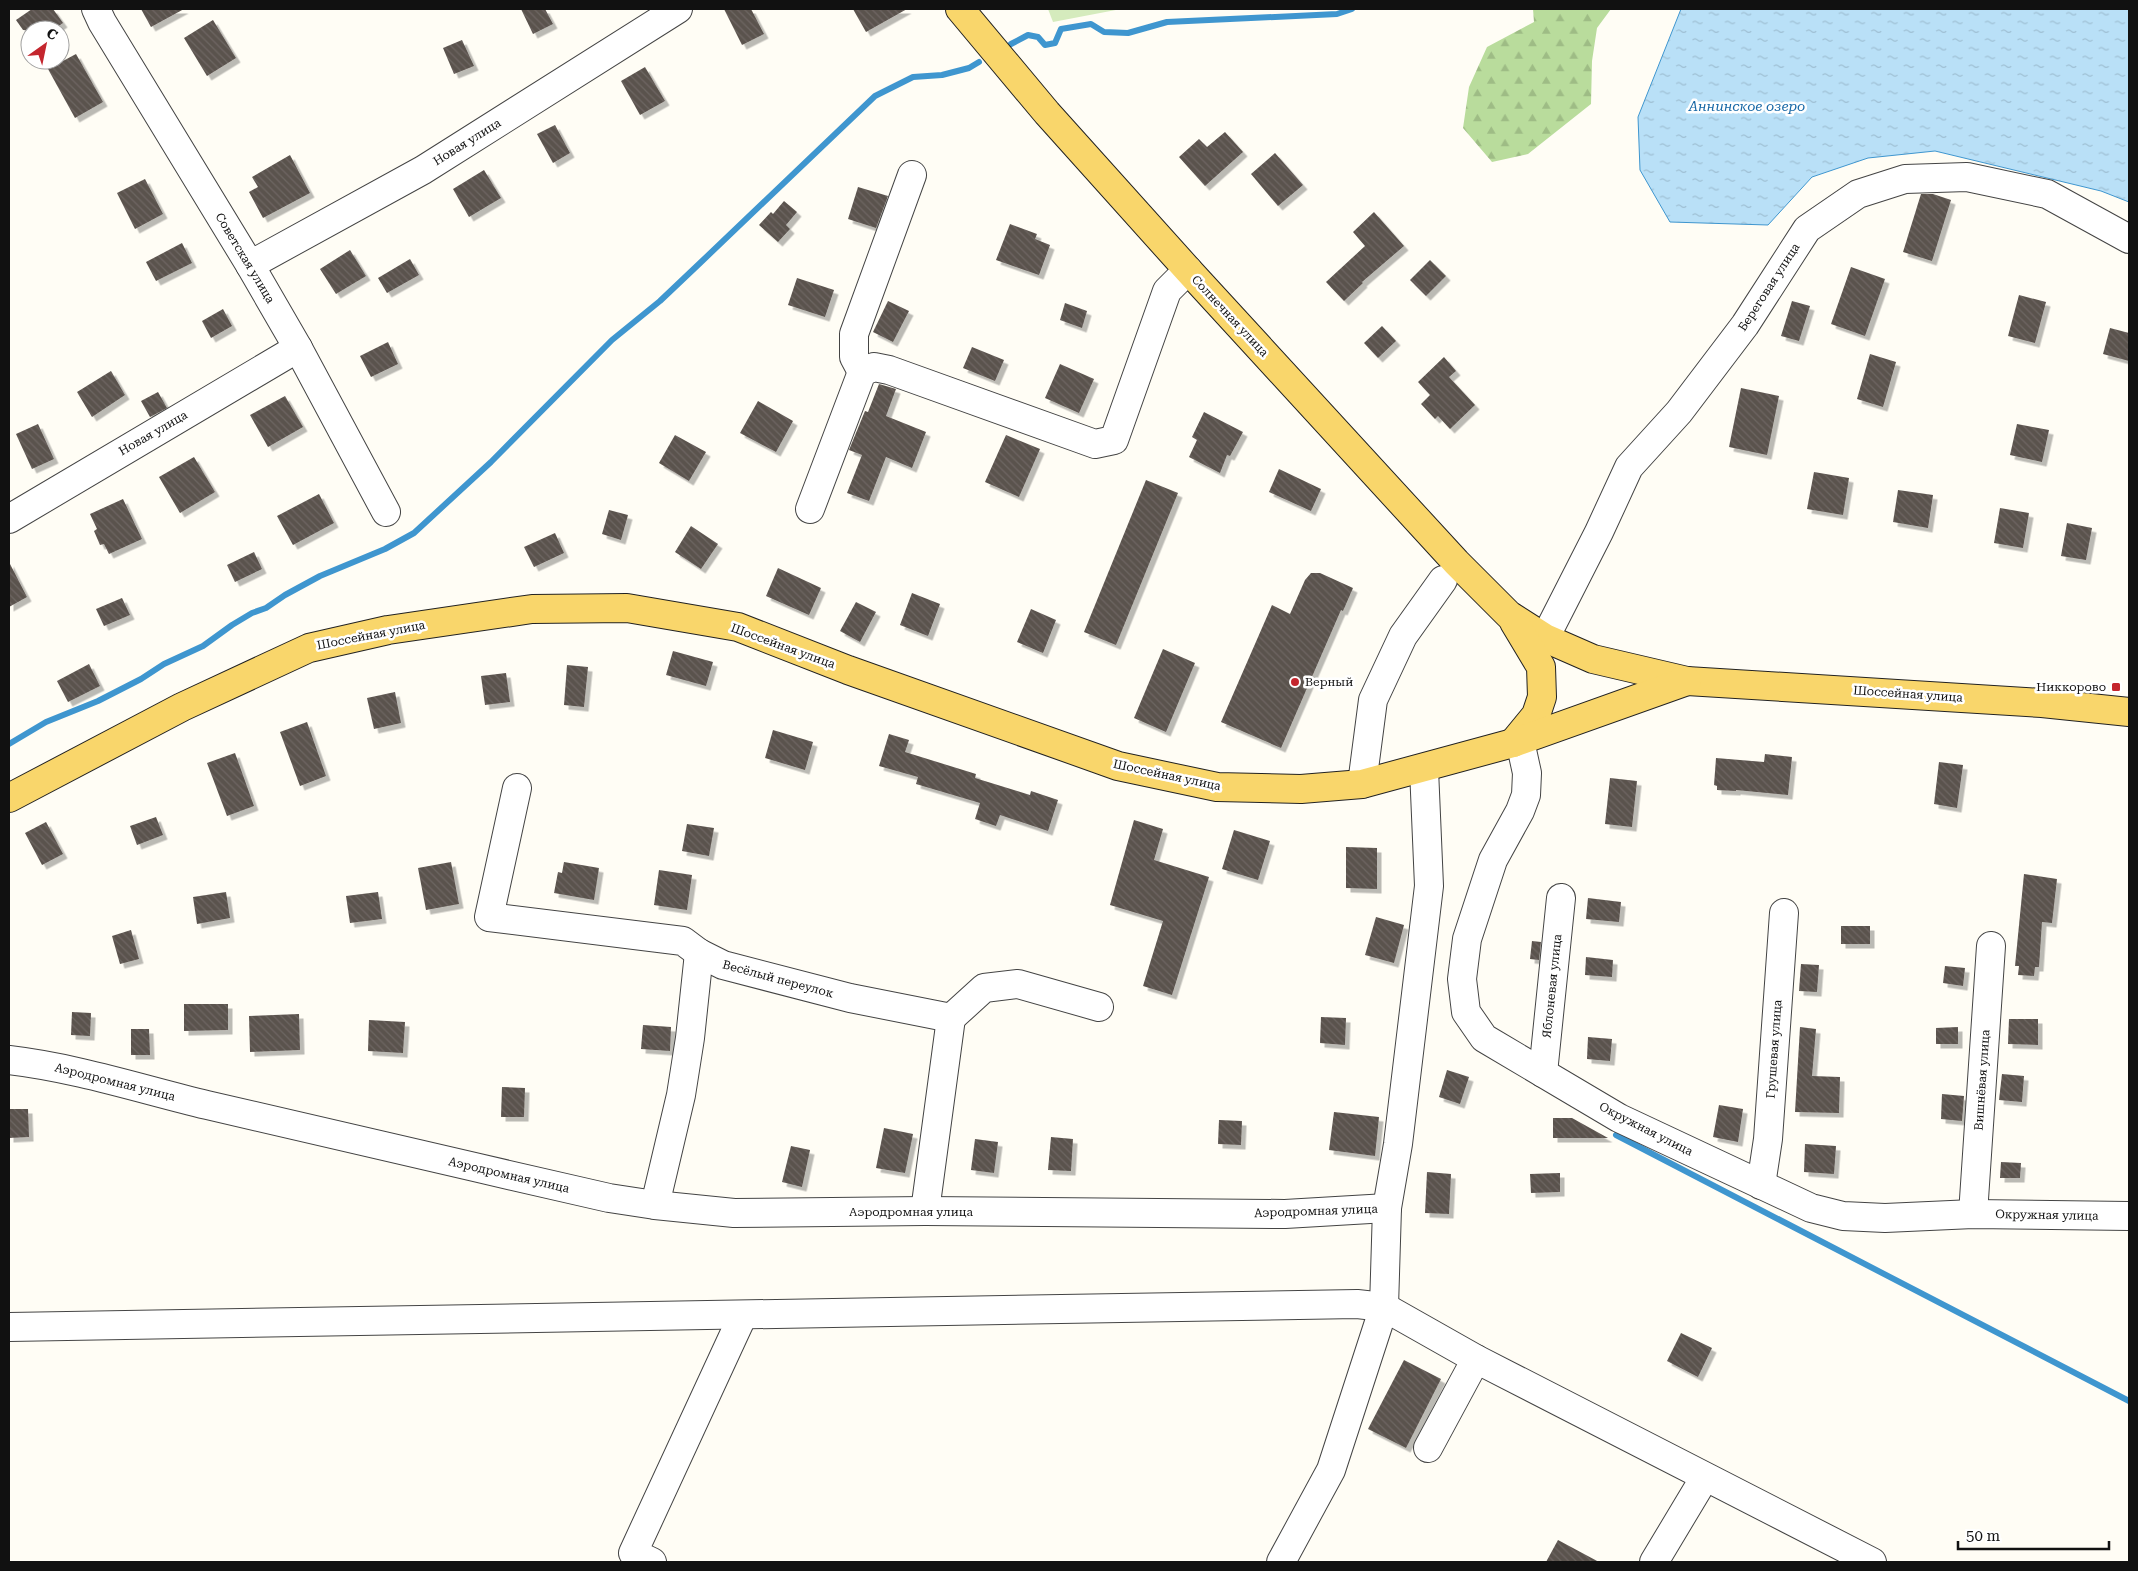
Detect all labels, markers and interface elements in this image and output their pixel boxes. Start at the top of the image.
north arrow [20,20,70,70]
text: С [44,25,61,44]
water label: Аннинское озеро [1688,98,1805,114]
street label: Новая улица [431,115,504,168]
street label: Советская улица [212,210,278,306]
street label: Береговая улица [1735,240,1803,334]
street label: Солнечная улица [1189,272,1272,360]
street label: Новая улица [116,407,190,458]
street label: Шоссейная улица [316,618,427,652]
street label: Шоссейная улица [729,621,837,672]
place label: Верный [1305,675,1353,689]
marker: Верный [1289,676,1301,688]
place label: Никкорово [2036,680,2106,694]
marker: Никкорово [2110,681,2122,693]
street label: Шоссейная улица [1853,683,1964,705]
street label: Шоссейная улица [1112,757,1223,793]
street label: Яблоневая улица [1540,933,1564,1039]
street label: Весёлый переулок [721,957,836,1001]
street label: Грушевая улица [1764,999,1784,1099]
street label: Вишнёвая улица [1971,1029,1993,1131]
street label: Аэродромная улица [53,1060,177,1104]
street label: Окружная улица [1597,1099,1696,1159]
street label: Аэродромная улица [447,1154,571,1196]
street label: Аэродромная улица [1254,1202,1379,1220]
street label: Аэродромная улица [849,1205,973,1219]
street label: Окружная улица [1995,1207,2099,1223]
scale bar [1958,1518,2109,1550]
text: 50 m [1966,1527,2001,1545]

